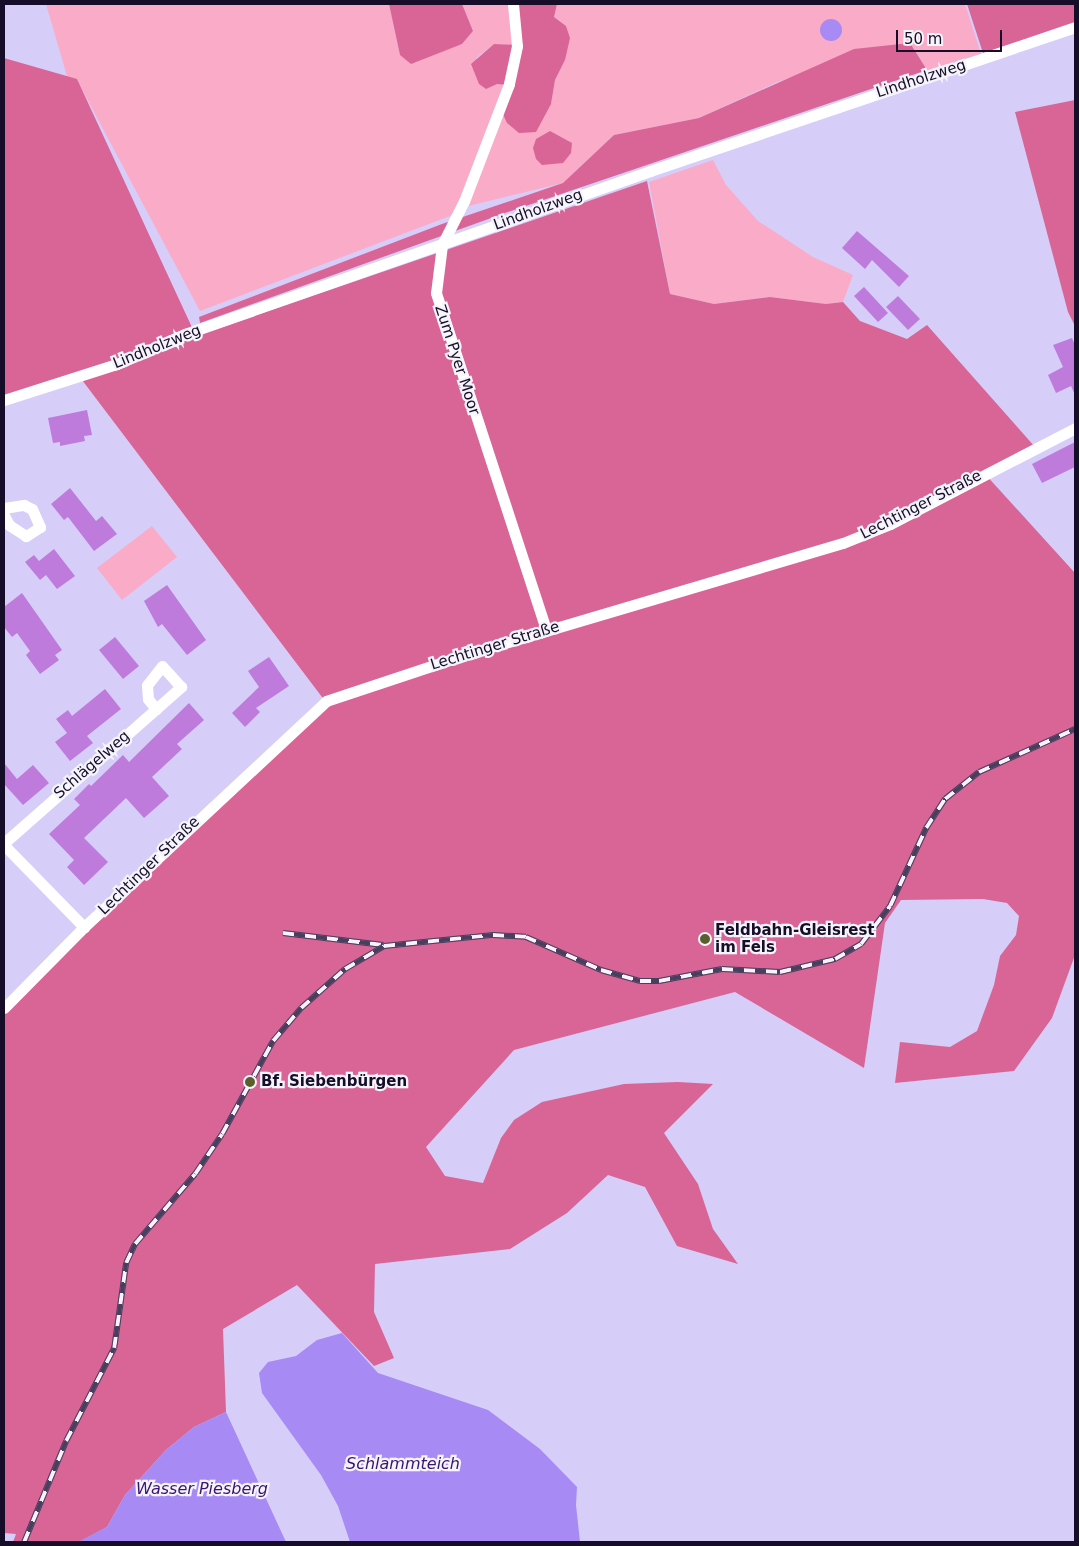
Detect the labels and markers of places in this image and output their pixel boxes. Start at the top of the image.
place label: Feldbahn-Gleisrest im Fels [715,921,874,956]
marker: Feldbahn-Gleisrest im Fels [699,933,711,945]
place label: Bf. Siebenbürgen [261,1073,407,1091]
marker: Bf. Siebenbürgen [243,1075,257,1089]

